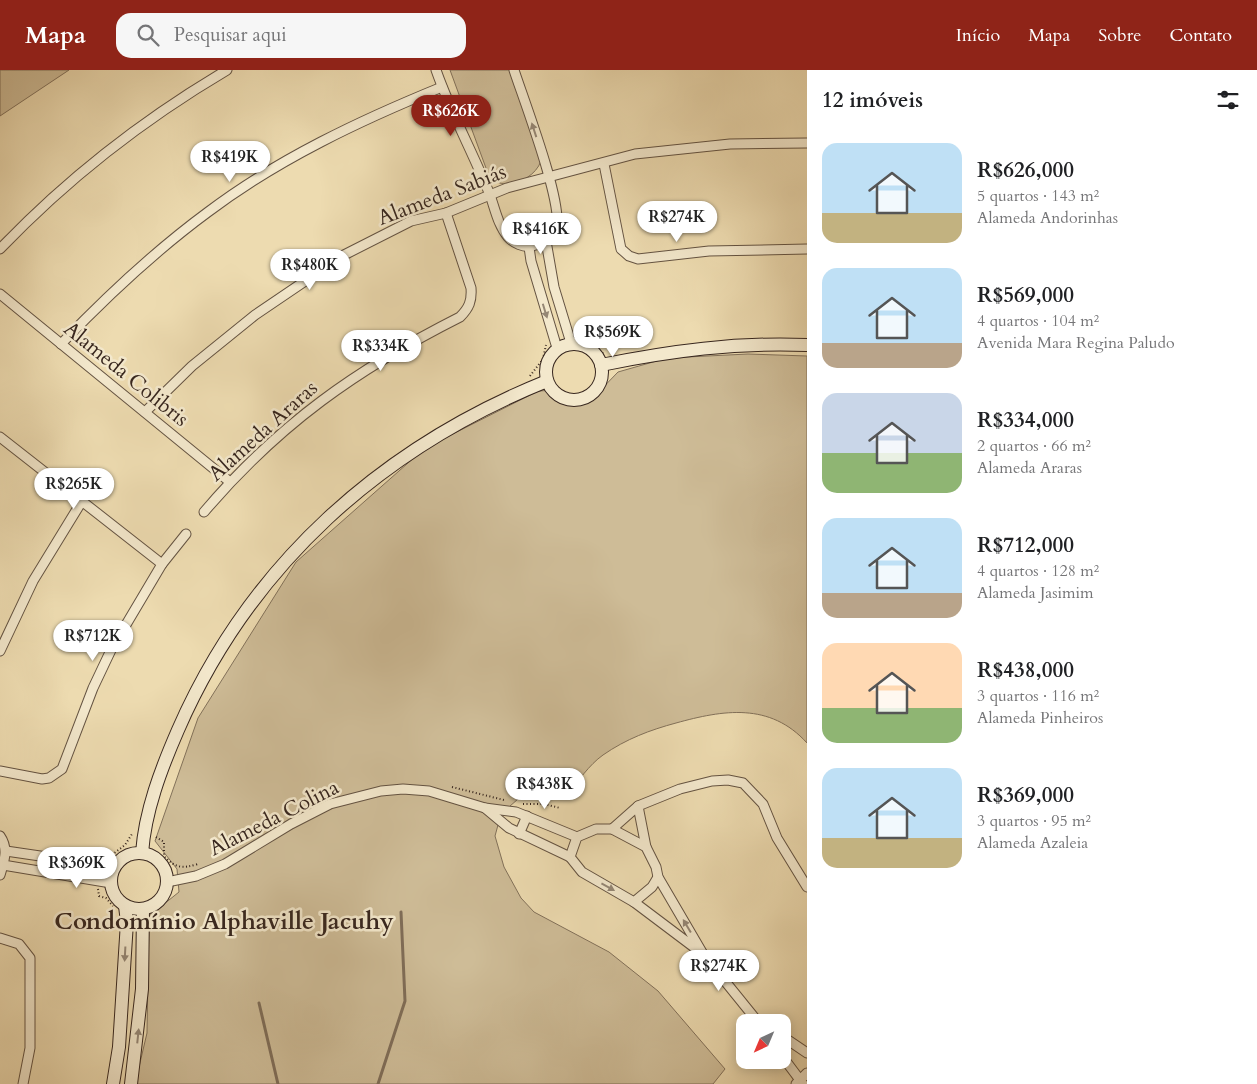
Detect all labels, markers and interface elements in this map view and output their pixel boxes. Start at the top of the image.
search box [116,13,466,58]
text: Mapa [25,19,86,52]
icon: search [134,21,162,49]
text: Pesquisar aqui [174,22,287,48]
text: Início [956,23,1000,48]
text: Mapa [1028,23,1070,48]
text: Sobre [1098,23,1141,48]
text: Contato [1169,23,1232,48]
text: 12 imóveis [822,86,923,115]
icon: filters [1214,86,1242,114]
pin: R$626K [410,94,492,137]
text: R$626K [422,100,480,122]
one-way arrow [529,122,537,137]
pin: R$419K [189,140,271,183]
text: R$419K [201,146,259,168]
text: R$626,000 [977,156,1074,185]
street label: Alameda Sabiás [374,157,510,233]
icon: home [862,163,922,223]
text: 5 quartos · 143 m² [977,185,1099,207]
pin: R$274K [636,200,718,243]
text: R$274K [648,206,706,228]
text: Alameda Andorinhas [977,207,1118,229]
pin: R$416K [500,212,582,255]
text: R$416K [512,218,570,240]
pin: R$480K [269,248,351,291]
text: R$480K [281,254,339,276]
text: R$569,000 [977,281,1074,310]
icon: home [862,288,922,348]
one-way arrow [542,304,550,319]
text: 4 quartos · 104 m² [977,310,1099,332]
street label: Alameda Colibris [57,315,195,433]
pin: R$569K [572,316,654,358]
text: R$569K [584,321,642,343]
pin: R$334K [340,330,422,372]
text: Avenida Mara Regina Paludo [977,332,1175,354]
text: R$334K [352,335,410,357]
street label: Alameda Araras [202,374,324,488]
text: R$334,000 [977,406,1074,435]
icon: home [862,413,922,473]
text: 2 quartos · 66 m² [977,435,1091,457]
text: Alameda Araras [977,457,1082,479]
pin: R$265K [33,468,115,510]
text: R$265K [45,473,103,495]
text: R$712,000 [977,531,1074,560]
icon: home [862,538,922,598]
text: 4 quartos · 128 m² [977,560,1099,582]
text: Alameda Jasimim [977,582,1094,604]
pin: R$712K [52,620,134,662]
text: R$712K [64,625,122,647]
text: R$438,000 [977,656,1074,685]
icon: home [862,663,922,723]
text: 3 quartos · 116 m² [977,685,1099,707]
text: Alameda Pinheiros [977,707,1103,729]
pin: R$438K [504,768,586,810]
street label: Alameda Colina [204,773,344,863]
text: R$438K [516,773,574,795]
text: R$369,000 [977,781,1074,810]
icon: home [862,788,922,848]
text: 3 quartos · 95 m² [977,810,1091,832]
text: Alameda Azaleia [977,832,1088,854]
pin: R$369K [36,846,118,889]
text: R$369K [48,852,106,874]
one-way arrow [600,883,615,891]
district label: Condomínio Alphaville Jacuhy [54,905,394,938]
one-way arrow [683,920,692,933]
one-way arrow [120,946,128,962]
pin: R$274K [678,950,760,992]
text: R$274K [690,955,748,977]
north arrow [736,1014,791,1069]
map controls [736,1014,791,1069]
one-way arrow [134,1027,142,1043]

